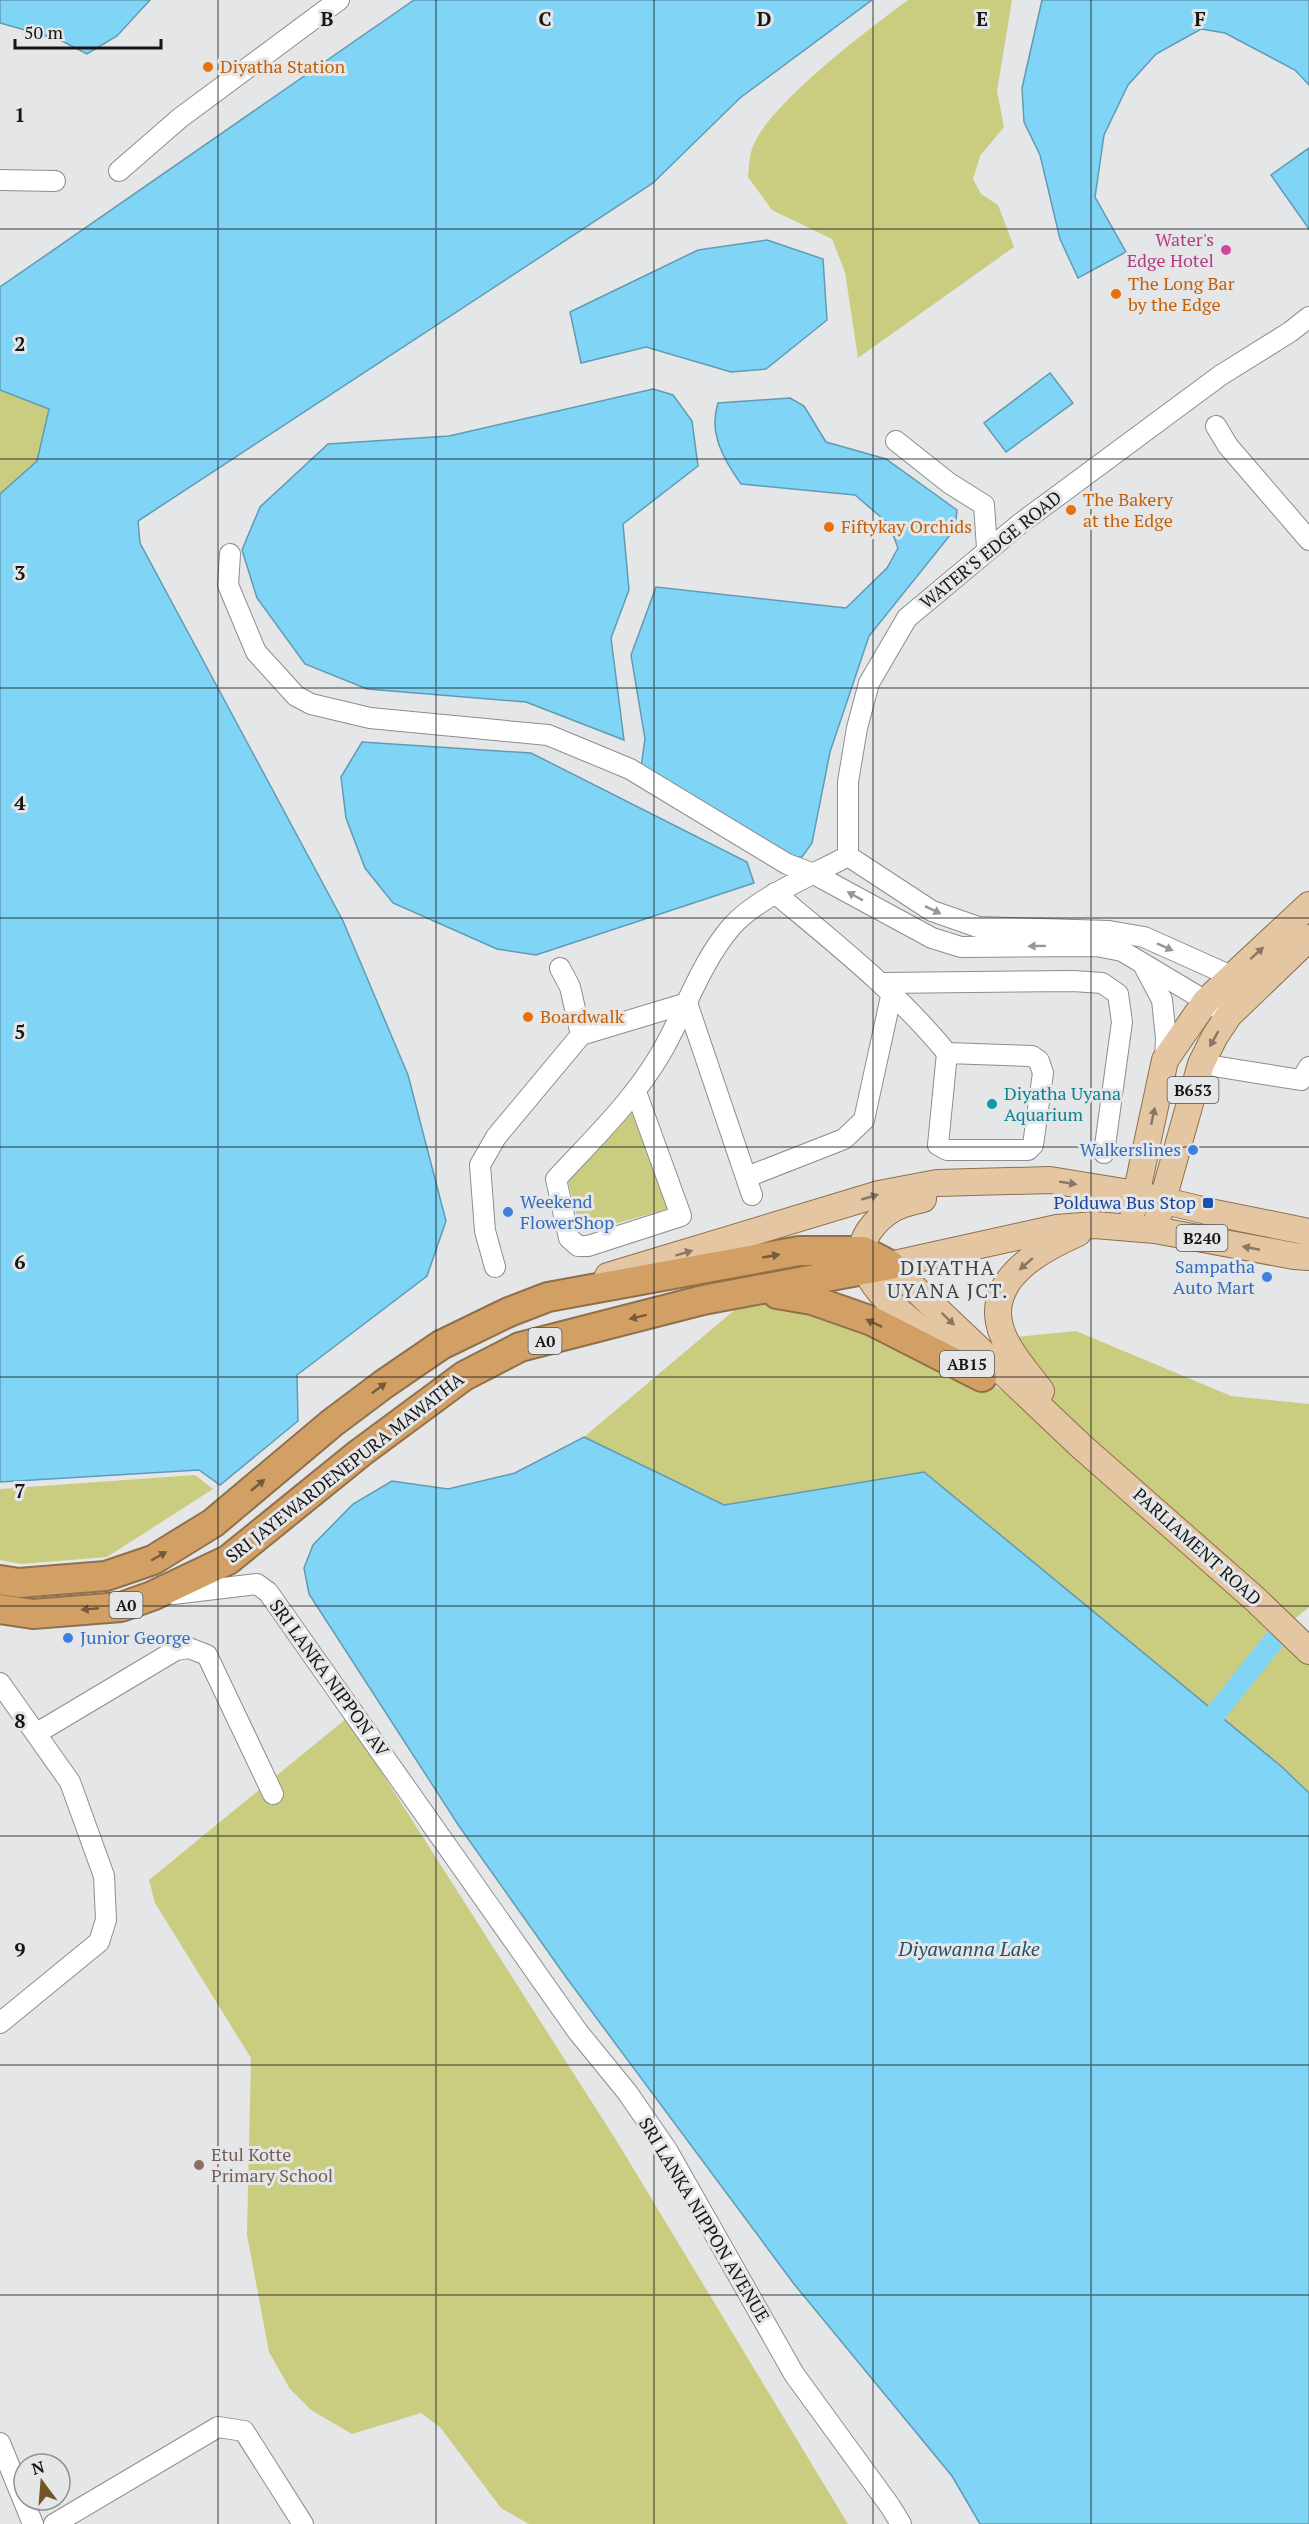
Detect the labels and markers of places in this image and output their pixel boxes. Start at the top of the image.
place label: Diyatha Station [220,54,346,78]
marker: Diyatha Station [201,60,215,74]
place label: Water's Edge Hotel [1127,227,1214,272]
marker: Water's Edge Hotel [1219,243,1233,257]
place label: The Long Bar by the Edge [1128,271,1235,316]
marker: The Long Bar by the Edge [1109,287,1123,301]
place label: The Bakery at the Edge [1083,487,1174,532]
marker: The Bakery at the Edge [1064,503,1078,517]
place label: Fiftykay Orchids [841,514,972,538]
marker: Fiftykay Orchids [822,520,836,534]
place label: Boardwalk [540,1004,625,1028]
marker: Boardwalk [521,1010,535,1024]
place label: Diyatha Uyana Aquarium [1004,1081,1121,1126]
marker: Diyatha Uyana Aquarium [985,1097,999,1111]
place label: Walkerslines [1080,1137,1181,1161]
marker: Walkerslines [1186,1143,1200,1157]
place label: Weekend FlowerShop [520,1189,614,1234]
place label: Polduwa Bus Stop [1054,1190,1196,1214]
marker: Polduwa Bus Stop [1201,1196,1215,1210]
marker: Weekend FlowerShop [501,1205,515,1219]
place label: Sampatha Auto Mart [1173,1254,1255,1299]
marker: Sampatha Auto Mart [1260,1270,1274,1284]
place label: Junior George [80,1625,191,1649]
marker: Junior George [61,1631,75,1645]
place label: Etul Kotte Primary School [211,2142,333,2187]
marker: Etul Kotte Primary School [192,2158,206,2172]

